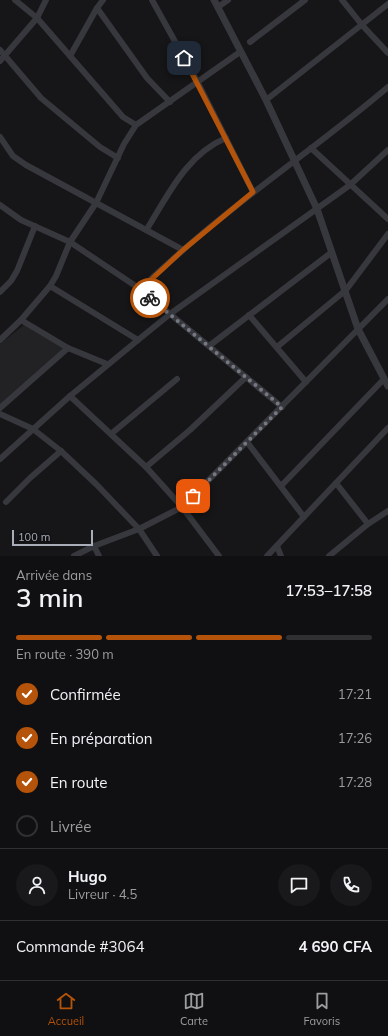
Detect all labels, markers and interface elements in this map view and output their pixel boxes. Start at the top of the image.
pin [167,41,201,75]
icon: home [173,47,195,69]
courier [130,278,170,318]
icon: bike [139,287,161,309]
pin [176,479,210,513]
icon: bag [182,485,204,507]
scale bar [12,528,93,547]
text: 100 m [18,530,50,544]
text: Arrivée dans [16,567,92,583]
text: 3 min [16,581,84,614]
text: 17:53–17:58 [285,581,372,600]
text: En route · 390 m [16,646,114,662]
icon: check [16,683,38,705]
text: Confirmée [50,685,121,704]
text: 17:21 [338,686,372,702]
icon: check [16,727,38,749]
text: En préparation [50,729,153,748]
text: 17:26 [338,730,372,746]
icon: check [16,771,38,793]
text: En route [50,773,107,792]
text: 17:28 [338,774,372,790]
text: Livrée [50,817,91,836]
button: person [16,864,58,906]
button: chat [278,864,320,906]
button: phone [330,864,372,906]
text: Hugo [68,867,107,886]
text: Livreur · 4.5 [68,886,137,902]
text: Commande #3064 [16,937,145,956]
text: 4 690 CFA [298,937,372,956]
tab: Accueil [48,990,84,1028]
tab: Carte [180,990,208,1028]
tab: Favoris [304,990,340,1028]

